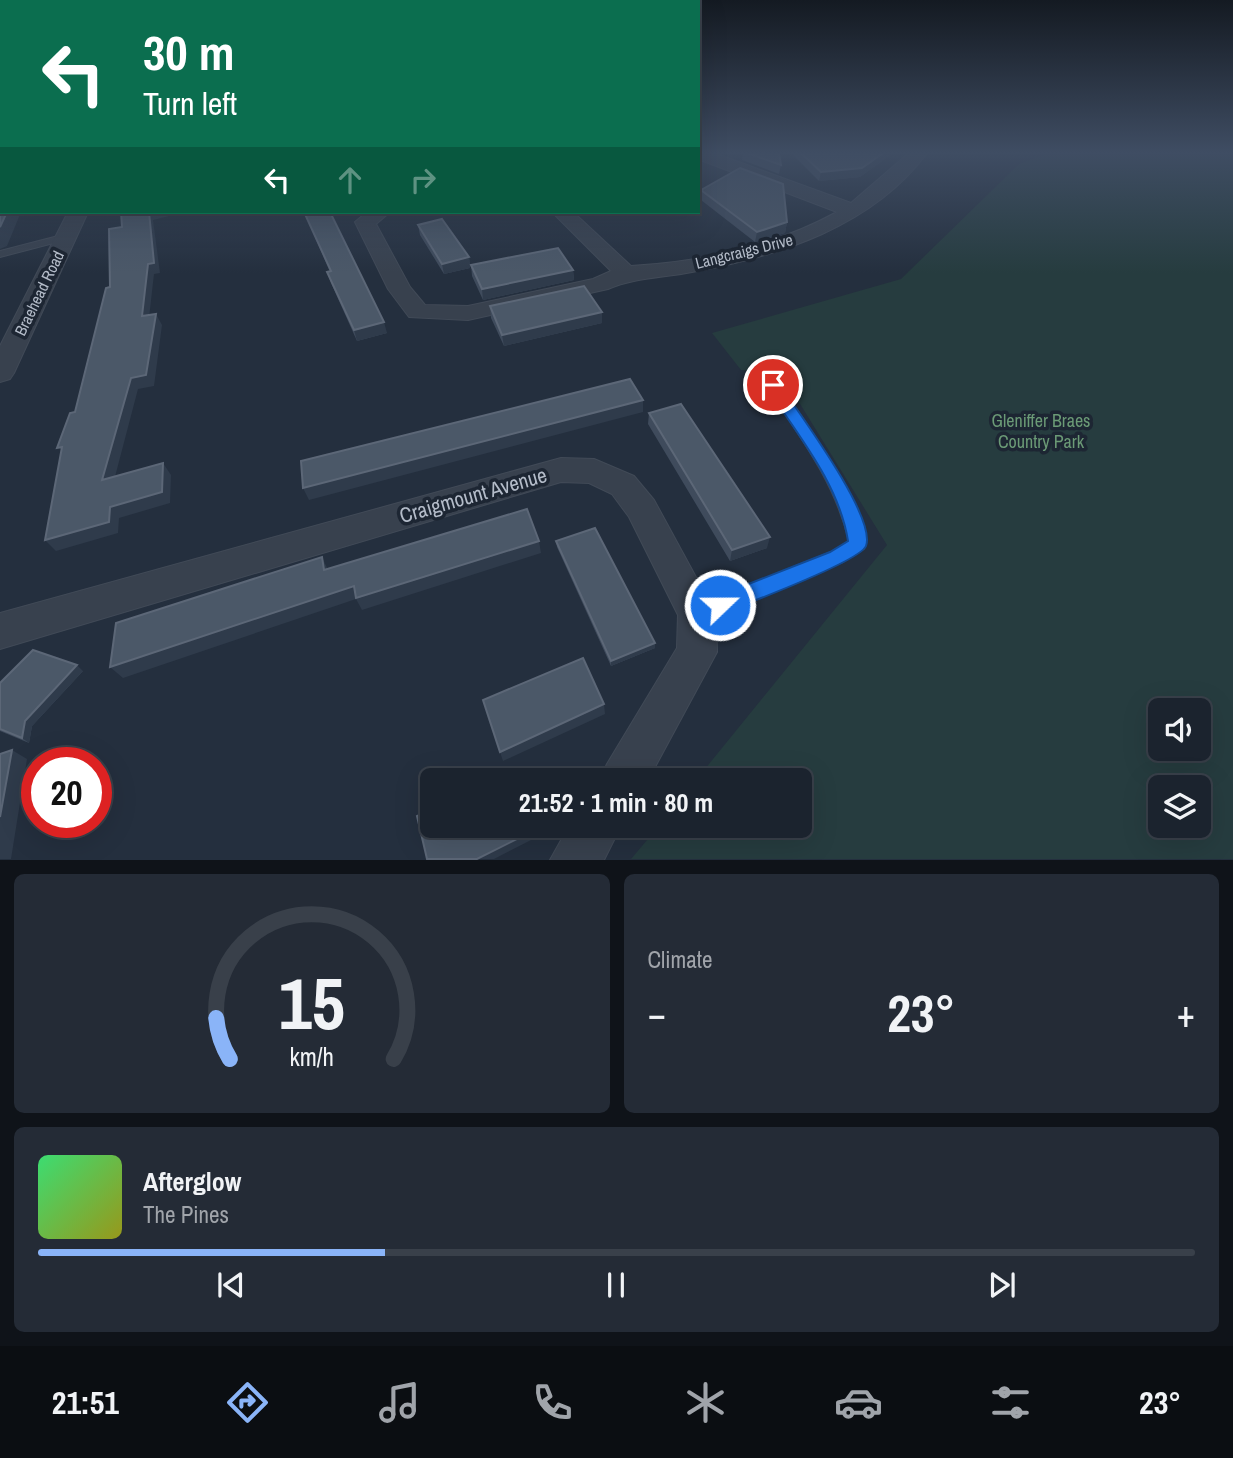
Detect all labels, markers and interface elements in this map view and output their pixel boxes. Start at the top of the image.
text: 30 m [143,19,235,85]
icon: left [28,28,119,119]
text: Turn left [143,82,237,125]
icon: left [258,161,296,199]
icon: ahead [331,161,369,199]
icon: right [404,161,442,199]
street label: Langcraigs Drive [693,228,795,274]
street label: Braehead Road [9,247,69,339]
pin [743,355,803,415]
icon: arrive [754,366,792,404]
park label: Gleniffer Braes Country Park [991,408,1091,454]
street label: Craigmount Avenue [396,460,550,530]
position arrow [683,568,757,642]
map controls [1148,698,1211,838]
button: sound [1148,698,1211,761]
speed limit sign: 20 [21,747,112,838]
button: layers [1148,775,1211,838]
text: 21:52 · 1 min · 80 m [519,785,713,820]
text: Climate [648,944,712,975]
text: 15 [279,955,345,1053]
text: 23° [887,978,955,1048]
text: − [648,988,666,1039]
text: + [1177,988,1195,1039]
text: km/h [290,1040,334,1074]
text: Afterglow [143,1164,241,1199]
text: The Pines [143,1199,229,1230]
icon: previous [212,1266,250,1304]
icon: pause [597,1266,635,1304]
icon: next [983,1266,1021,1304]
icon: directions [223,1378,272,1427]
icon: music [375,1378,424,1427]
icon: phone [528,1378,577,1427]
icon: climate [681,1378,730,1427]
icon: car [834,1378,883,1427]
icon: filters [986,1378,1035,1427]
text: 21:51 [52,1381,119,1424]
text: 23° [1139,1381,1181,1424]

